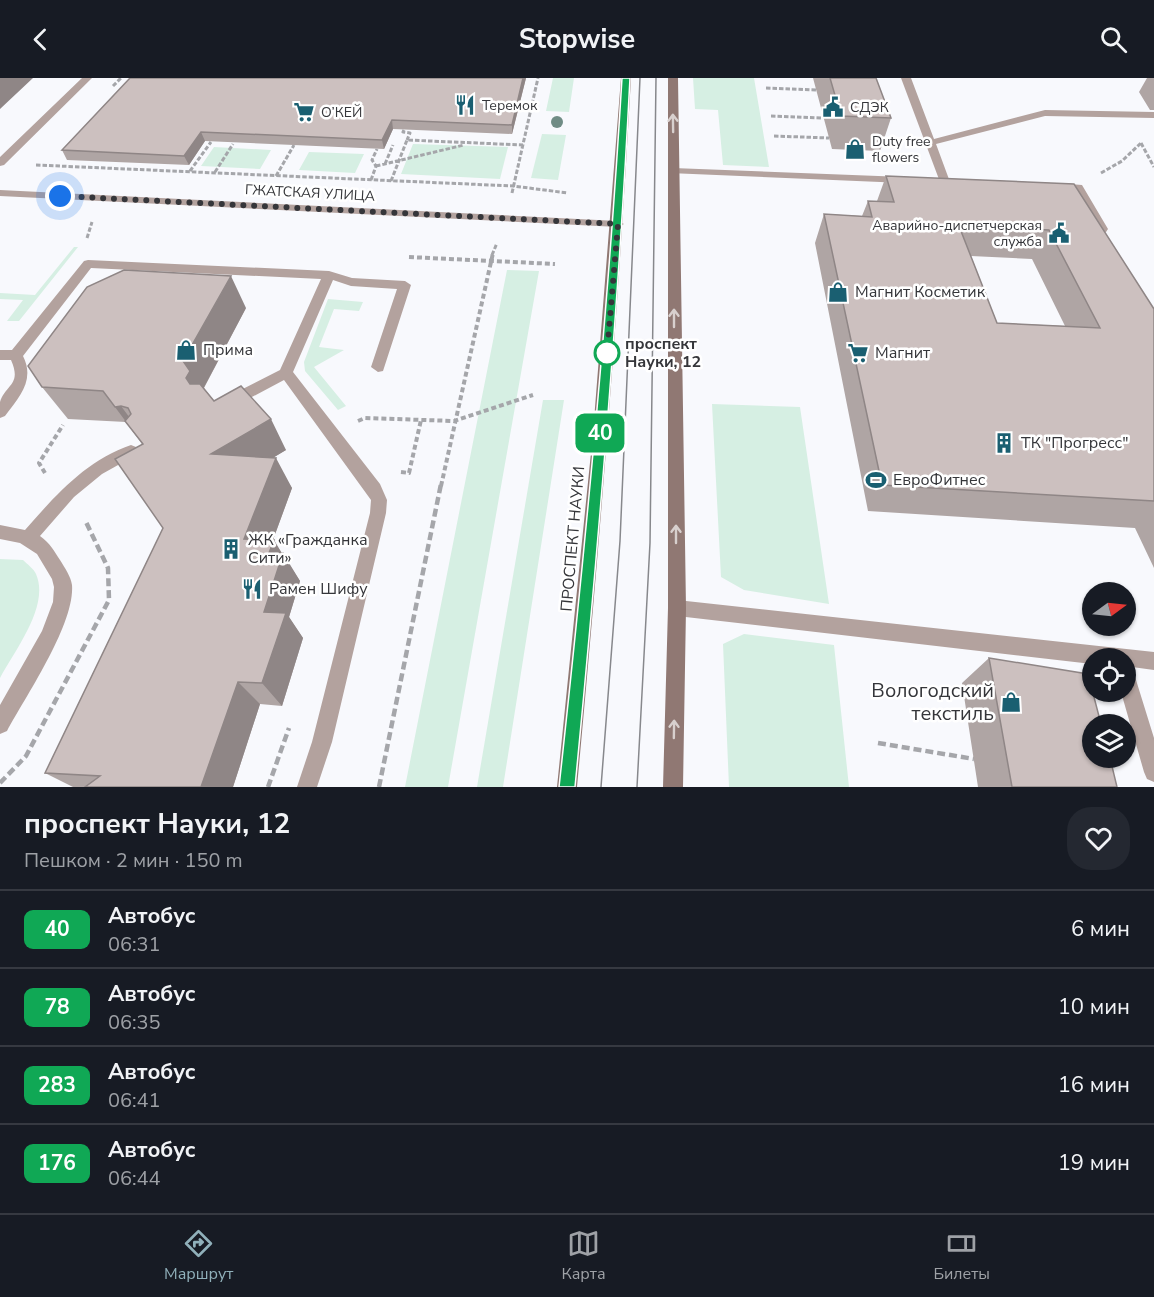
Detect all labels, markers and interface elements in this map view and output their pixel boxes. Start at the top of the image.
text: Stopwise [519,21,635,58]
icon: back [24,23,57,56]
icon: search [1097,23,1130,56]
restaurant icon: Теремок [453,93,477,117]
public building icon: СДЭК [821,95,845,119]
place label: Теремок [482,96,538,115]
place label: СДЭК [850,98,889,117]
supermarket icon: О’КЕЙ [292,100,316,124]
place label: О’КЕЙ [321,103,362,122]
one-way arrow [667,113,679,133]
place label: Duty free flowers [872,132,931,167]
shop icon: Duty free flowers [843,137,867,161]
street label: ГЖАТСКАЯ УЛИЦА [245,180,375,206]
your location [45,181,75,211]
place label: Аварийно-диспетчерская служба [872,216,1042,251]
public building icon: Аварийно-диспетчерская служба [1047,221,1071,245]
shop icon: Магнит Косметик [826,280,850,304]
place label: Магнит Косметик [855,281,986,303]
one-way arrow [668,308,680,328]
place label: проспект Науки, 12 [625,333,701,373]
shop icon: Прима [174,338,198,362]
place label: Прима [203,339,253,361]
marker: проспект Науки, 12 [594,340,620,366]
supermarket icon: Магнит [846,341,870,365]
place label: Магнит [875,342,931,364]
line badge: 40 [573,414,627,452]
text: 40 [587,419,613,447]
building icon: ТК "Прогресс" [992,431,1016,455]
place label: ТК "Прогресс" [1021,432,1128,454]
street label: ПРОСПЕКТ НАУКИ [556,465,590,613]
sports icon: ЕвроФитнес [864,468,888,492]
place label: ЕвроФитнес [893,469,986,491]
one-way arrow [670,524,682,544]
place label: ЖК «Гражданка Сити» [248,529,368,569]
building icon: ЖК «Гражданка Сити» [219,537,243,561]
restaurant icon: Рамен Шифу [240,577,264,601]
place label: Рамен Шифу [269,578,368,600]
north arrow [1082,582,1136,636]
map controls [1082,582,1136,768]
button: locate [1082,648,1136,702]
place label: Вологодский текстиль [871,677,994,727]
shop icon: Вологодский текстиль [999,690,1023,714]
button: layers [1082,714,1136,768]
one-way arrow [668,719,680,739]
text: проспект Науки, 12 [24,805,290,843]
button: heart [1067,807,1130,870]
text: Пешком · 2 мин · 150 m [24,847,243,874]
text: Автобус [108,901,196,931]
text: 6 мин [1071,914,1130,944]
text: 40 [44,915,70,943]
text: 06:31 [108,931,161,958]
text: Автобус [108,979,196,1009]
text: 10 мин [1058,992,1130,1022]
text: 78 [44,993,70,1021]
text: 06:35 [108,1009,161,1036]
text: Автобус [108,1057,196,1087]
text: 16 мин [1058,1070,1130,1100]
text: 283 [38,1071,76,1099]
text: 06:41 [108,1087,161,1114]
text: Автобус [108,1135,196,1165]
text: 19 мин [1058,1148,1130,1178]
text: 176 [38,1149,76,1177]
text: 06:44 [108,1165,161,1192]
tab: Маршрут [164,1227,233,1285]
tab: Карта [561,1227,606,1285]
tab: Билеты [933,1227,990,1285]

